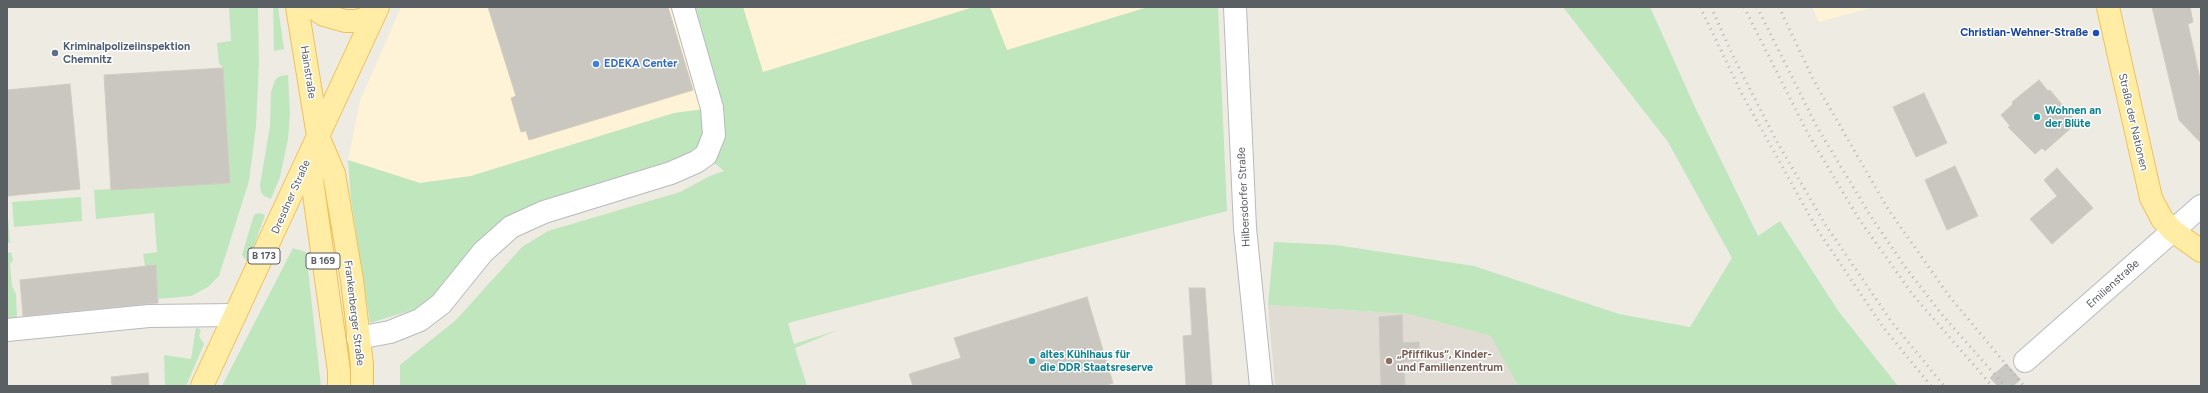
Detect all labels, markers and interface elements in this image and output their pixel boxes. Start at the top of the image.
place label: Christian-Wehner-Straße [1960,26,2088,40]
marker: Christian-Wehner-Straße [2091,28,2101,38]
place label: Kriminalpolizeiinspektion Chemnitz [63,40,190,66]
street label: Hainstraße [297,45,319,99]
marker: Kriminalpolizeiinspektion Chemnitz [50,48,60,58]
place label: EDEKA Center [604,57,677,71]
marker: EDEKA Center [591,59,601,69]
street label: Straße der Nationen [2115,72,2151,172]
place label: Wohnen an der Blüte [2045,104,2101,130]
marker: Wohnen an der Blüte [2032,112,2042,122]
street label: Hilbersdorfer Straße [1235,147,1253,247]
street label: Dresdner Straße [269,158,313,236]
road number: B 173 [248,248,280,264]
road number: B 169 [306,253,340,269]
street label: Emilienstraße [2084,257,2142,311]
street label: Frankenberger Straße [341,259,367,367]
place label: altes Kühlhaus für die DDR Staatsreserve [1040,348,1153,374]
place label: „Pfiffikus“, Kinder- und Familienzentrum [1397,348,1503,374]
marker: altes Kühlhaus für die DDR Staatsreserve [1027,356,1037,366]
marker: „Pfiffikus“, Kinder- und Familienzentrum [1384,356,1394,366]

